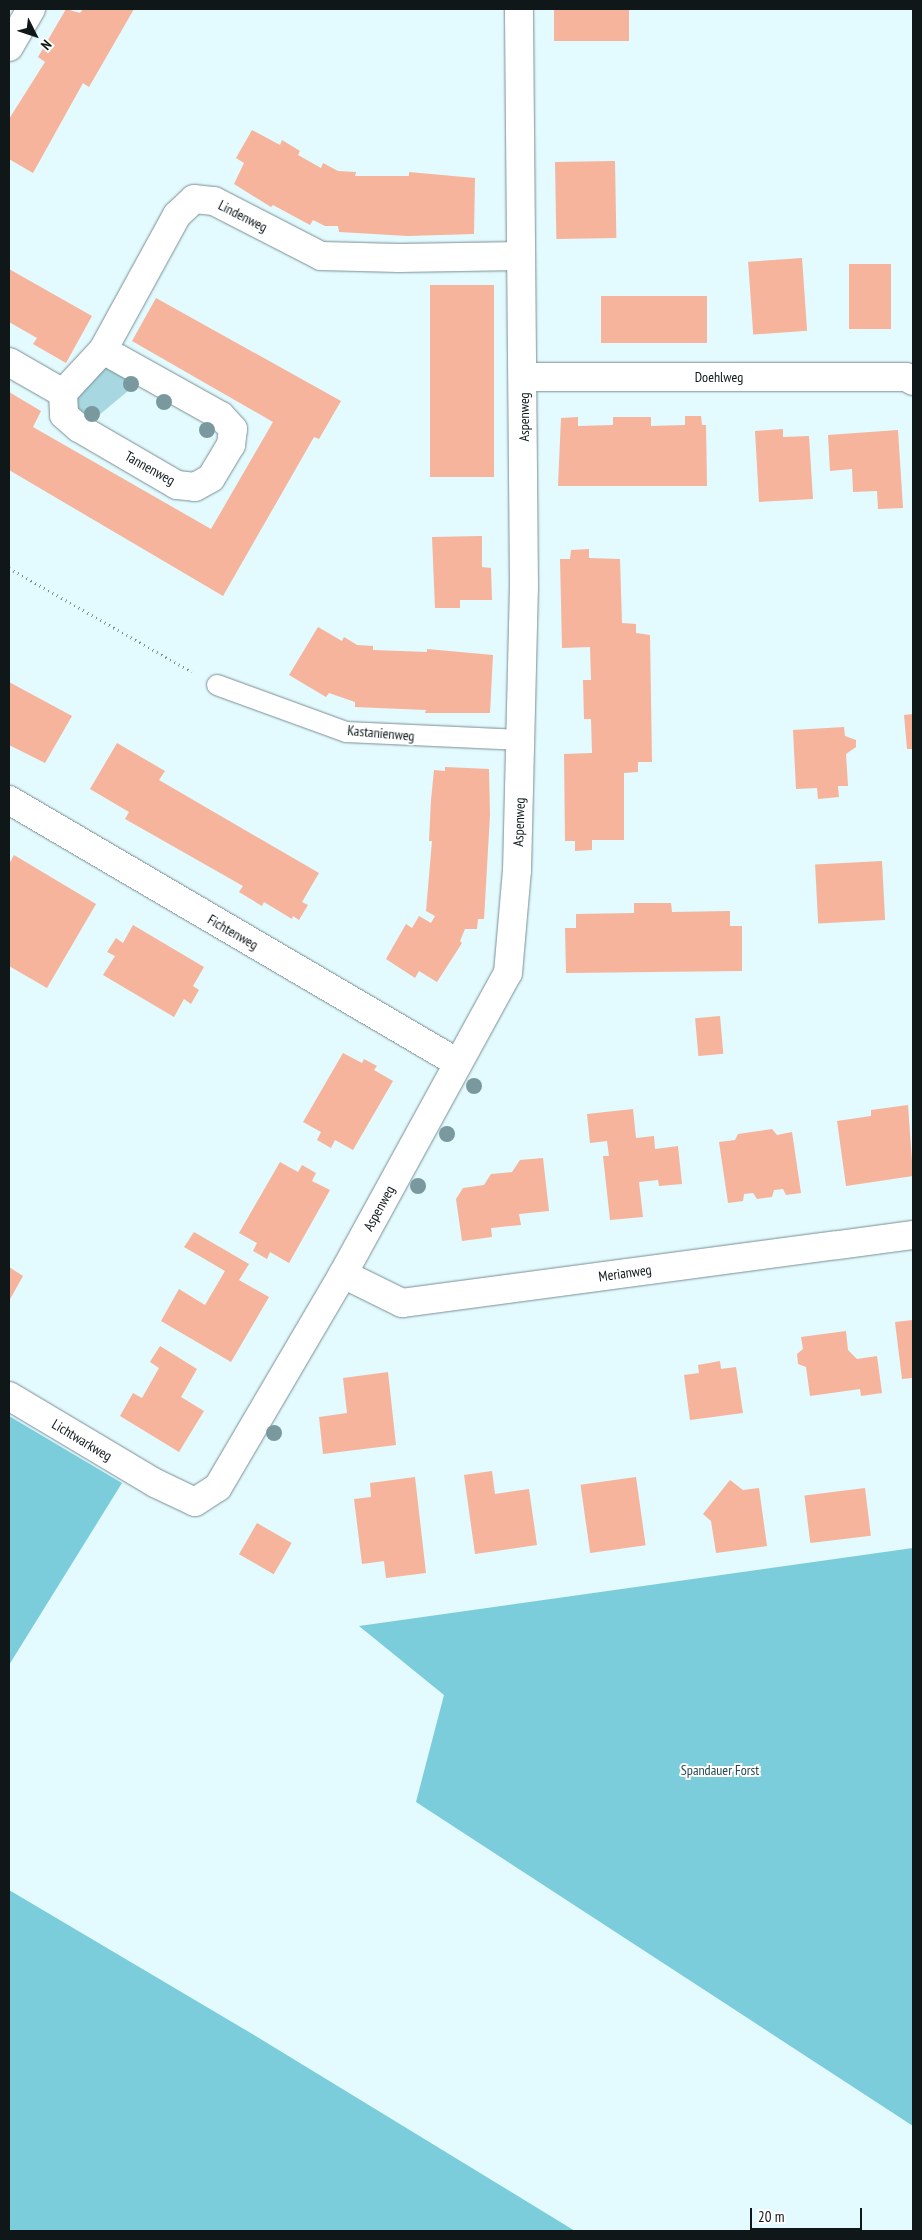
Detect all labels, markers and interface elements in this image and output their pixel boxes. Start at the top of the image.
north arrow [10,10,60,60]
text: N [37,36,56,54]
street label: Lindenweg [216,197,270,235]
street label: Doehlweg [695,369,743,385]
street label: Aspenweg [516,392,532,442]
street label: Tannenweg [122,447,178,489]
street label: Kastanienweg [347,722,415,744]
street label: Aspenweg [510,797,528,847]
street label: Fichtenweg [205,911,261,953]
street label: Aspenweg [360,1182,398,1234]
street label: Merianweg [598,1261,652,1285]
street label: Lichtwarkweg [49,1416,115,1464]
park label: Spandauer Forst [681,1762,759,1778]
scale bar [752,2198,864,2230]
text: 20 m [758,2207,784,2226]

